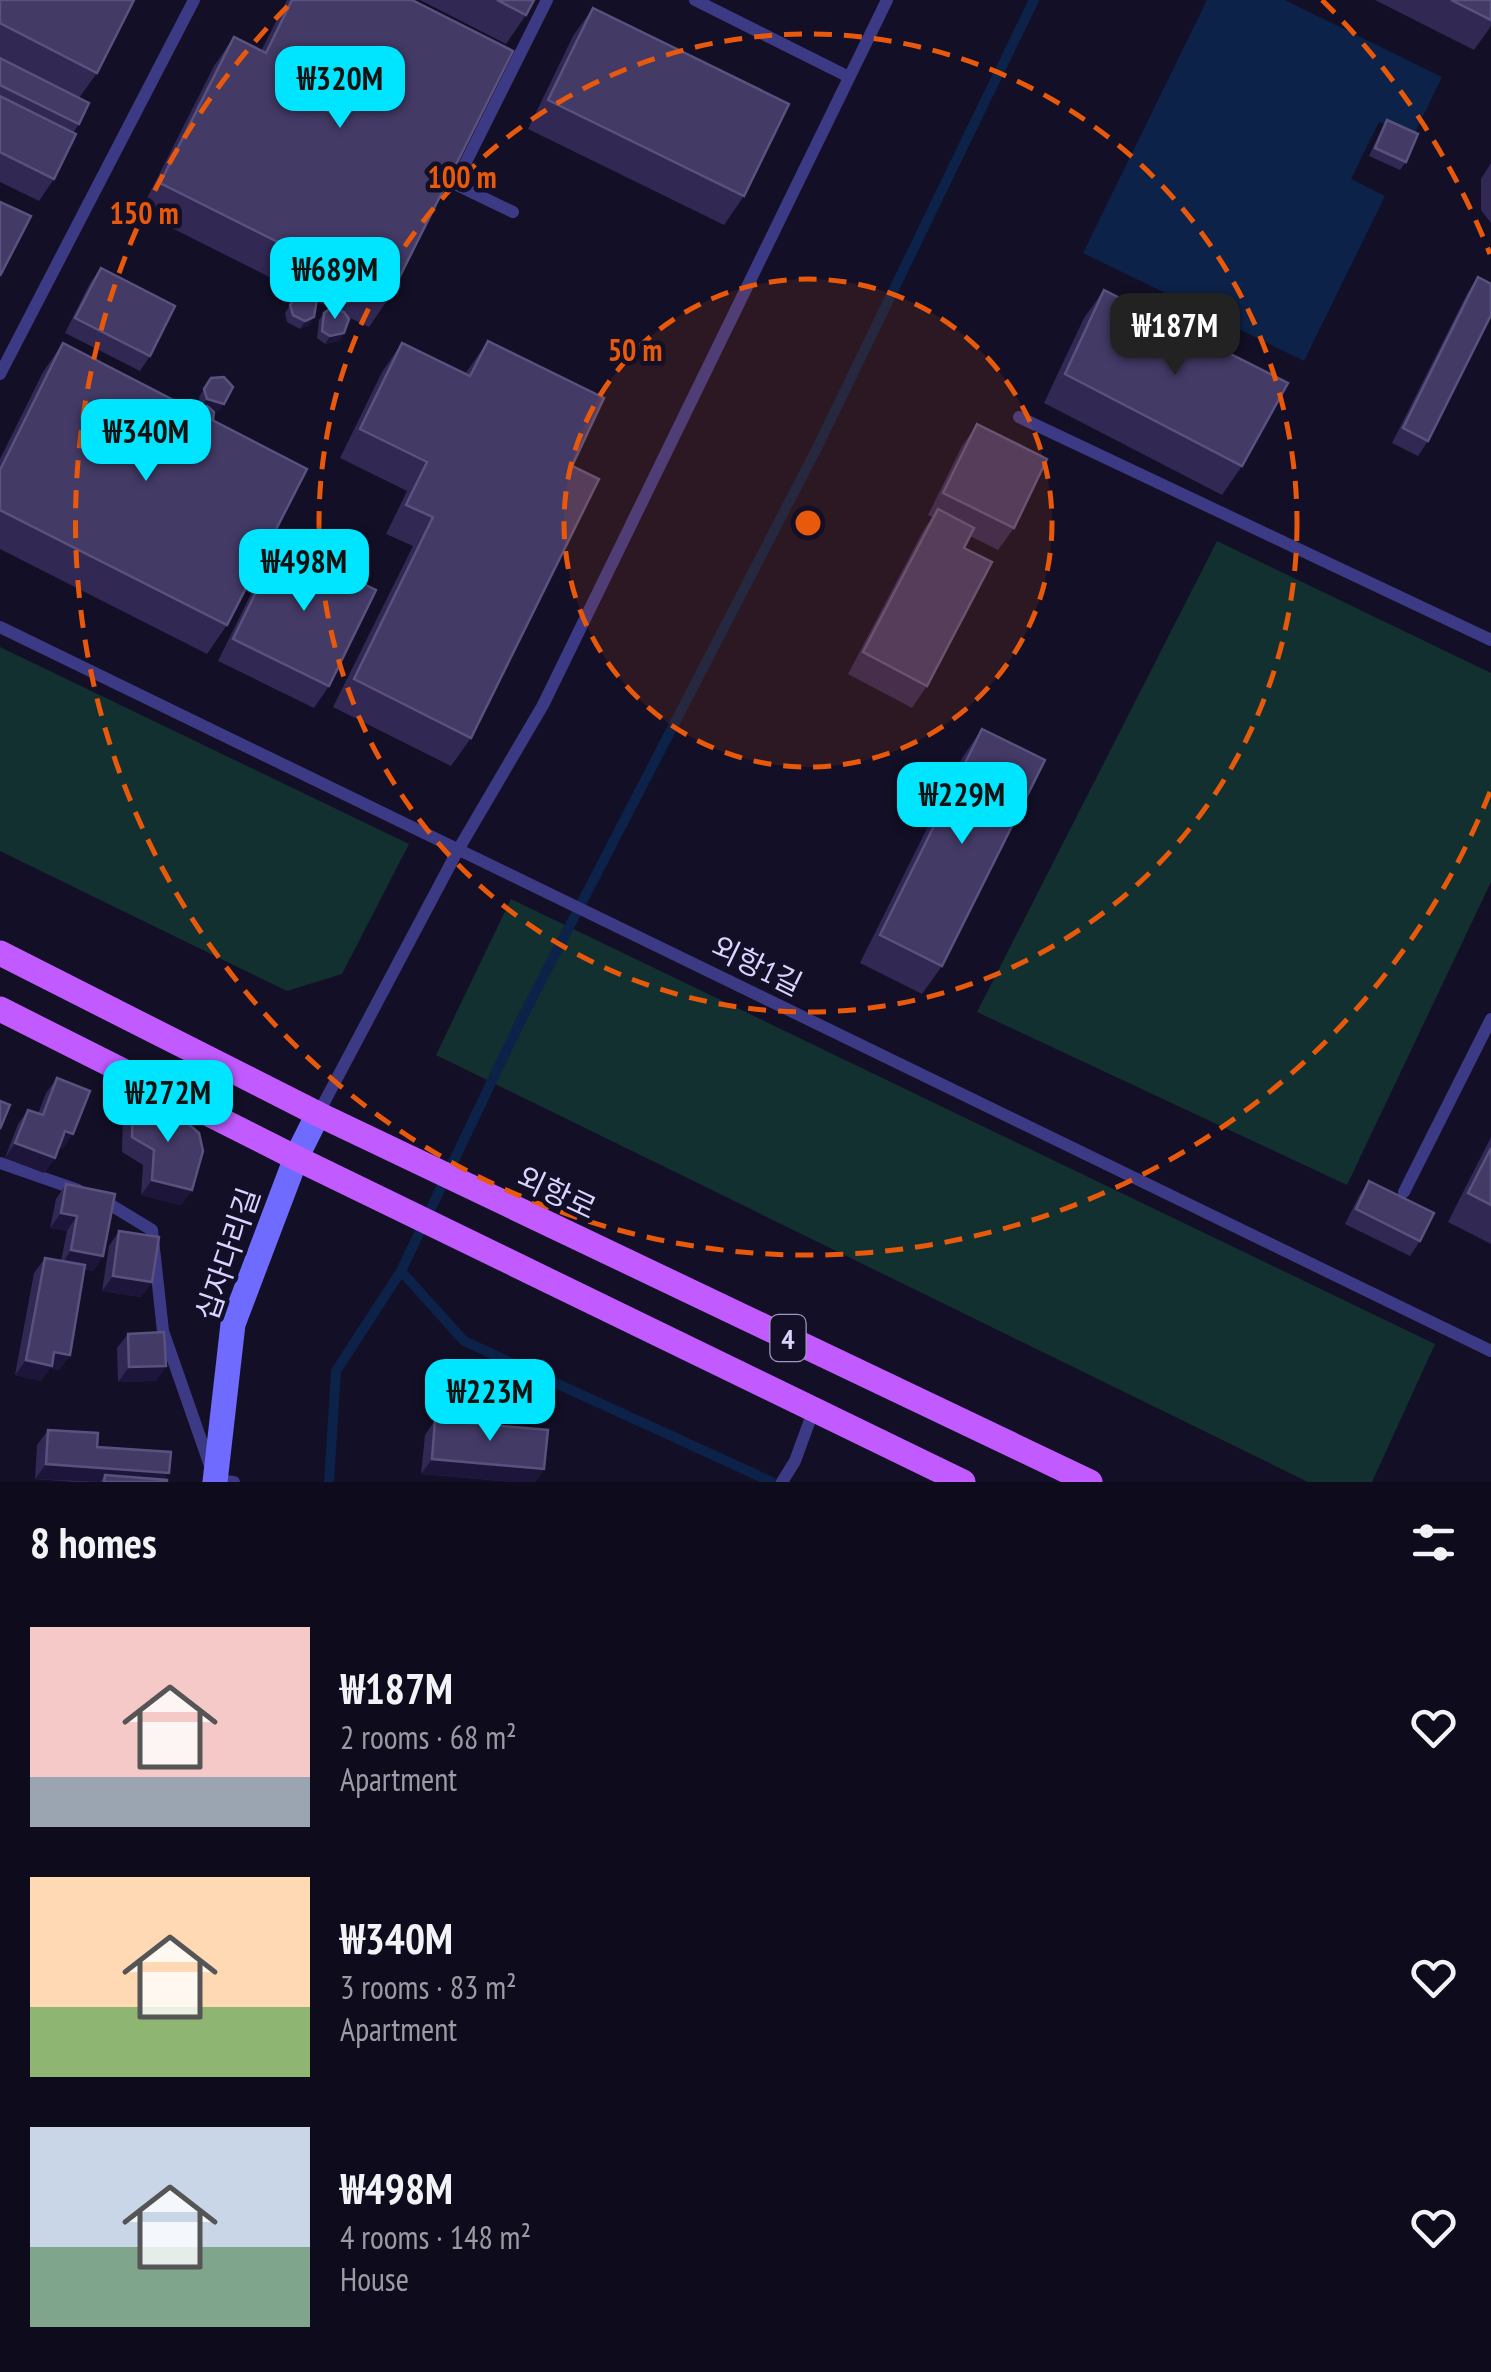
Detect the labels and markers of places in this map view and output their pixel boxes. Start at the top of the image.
pin: ₩320M [270,46,410,131]
pin: ₩689M [265,237,405,322]
pin: ₩187M [1105,293,1245,378]
pin: ₩340M [76,399,216,484]
centre of rings [790,505,826,541]
pin: ₩498M [234,529,374,614]
pin: ₩229M [892,762,1032,847]
pin: ₩272M [98,1060,238,1145]
pin: ₩223M [420,1359,560,1444]

